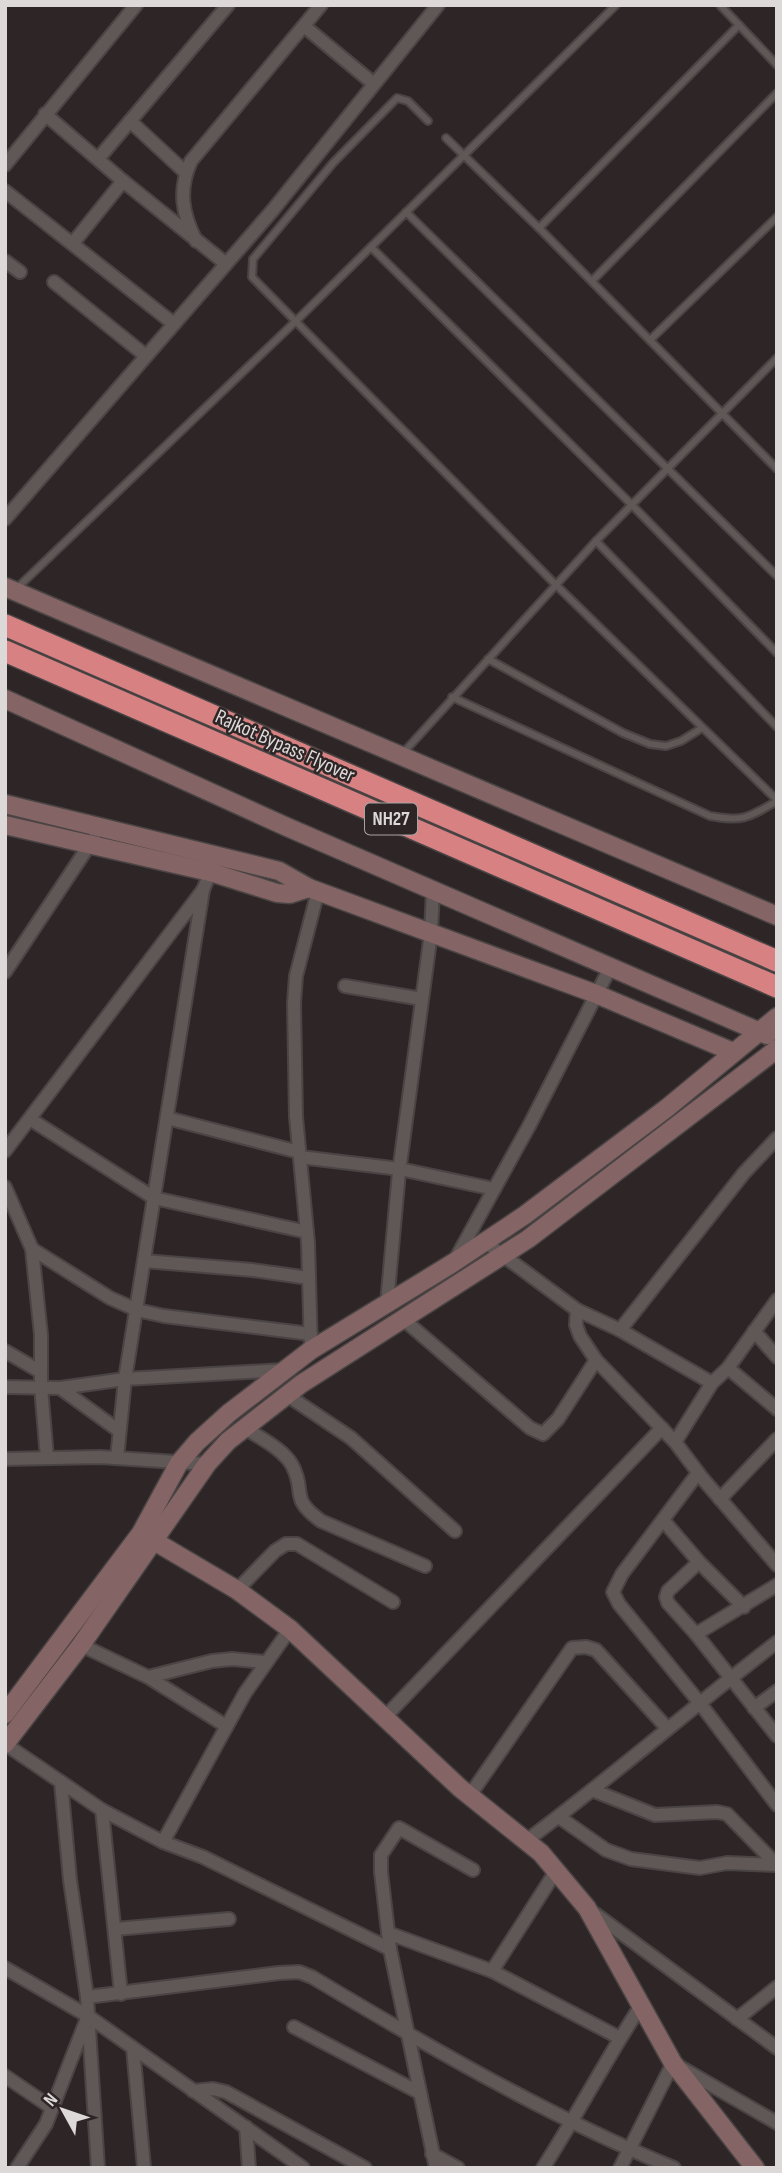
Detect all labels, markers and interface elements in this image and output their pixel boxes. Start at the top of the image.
street label: Rajkot Bypass Flyover [211,704,359,788]
road number: NH27 [365,804,417,834]
north arrow [28,2075,98,2145]
text: N [39,2089,63,2111]

